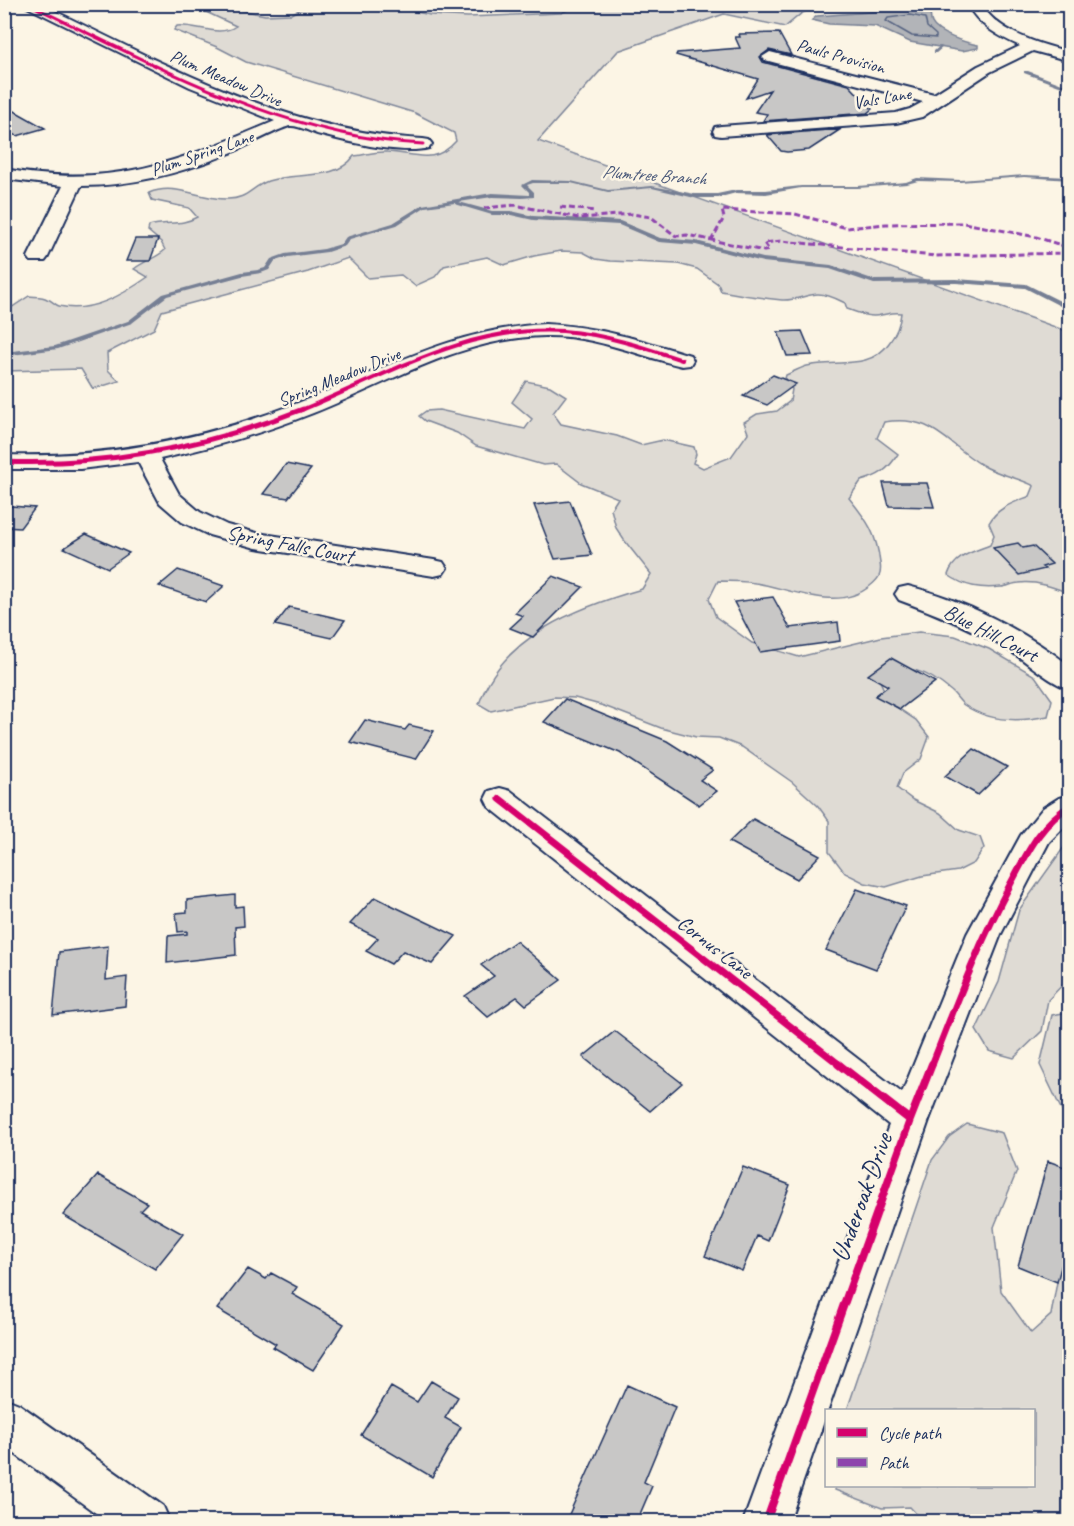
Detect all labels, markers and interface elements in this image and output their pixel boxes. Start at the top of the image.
street label: Pauls Provision [795,34,888,79]
street label: Plum Meadow Drive [167,45,286,112]
street label: Vals Lane [851,82,914,114]
street label: Plum Spring Lane [148,125,257,181]
water label: Plumtree Branch [601,160,709,190]
street label: Spring Meadow Drive [275,342,404,412]
street label: Spring Falls Court [225,519,358,570]
street label: Blue Hill Court [940,598,1044,669]
street label: Cornus Lane [672,910,759,986]
street label: Underoak Drive [823,1127,900,1266]
legend [825,1409,1035,1487]
text: Cycle path [879,1422,942,1444]
text: Path [879,1452,909,1474]

